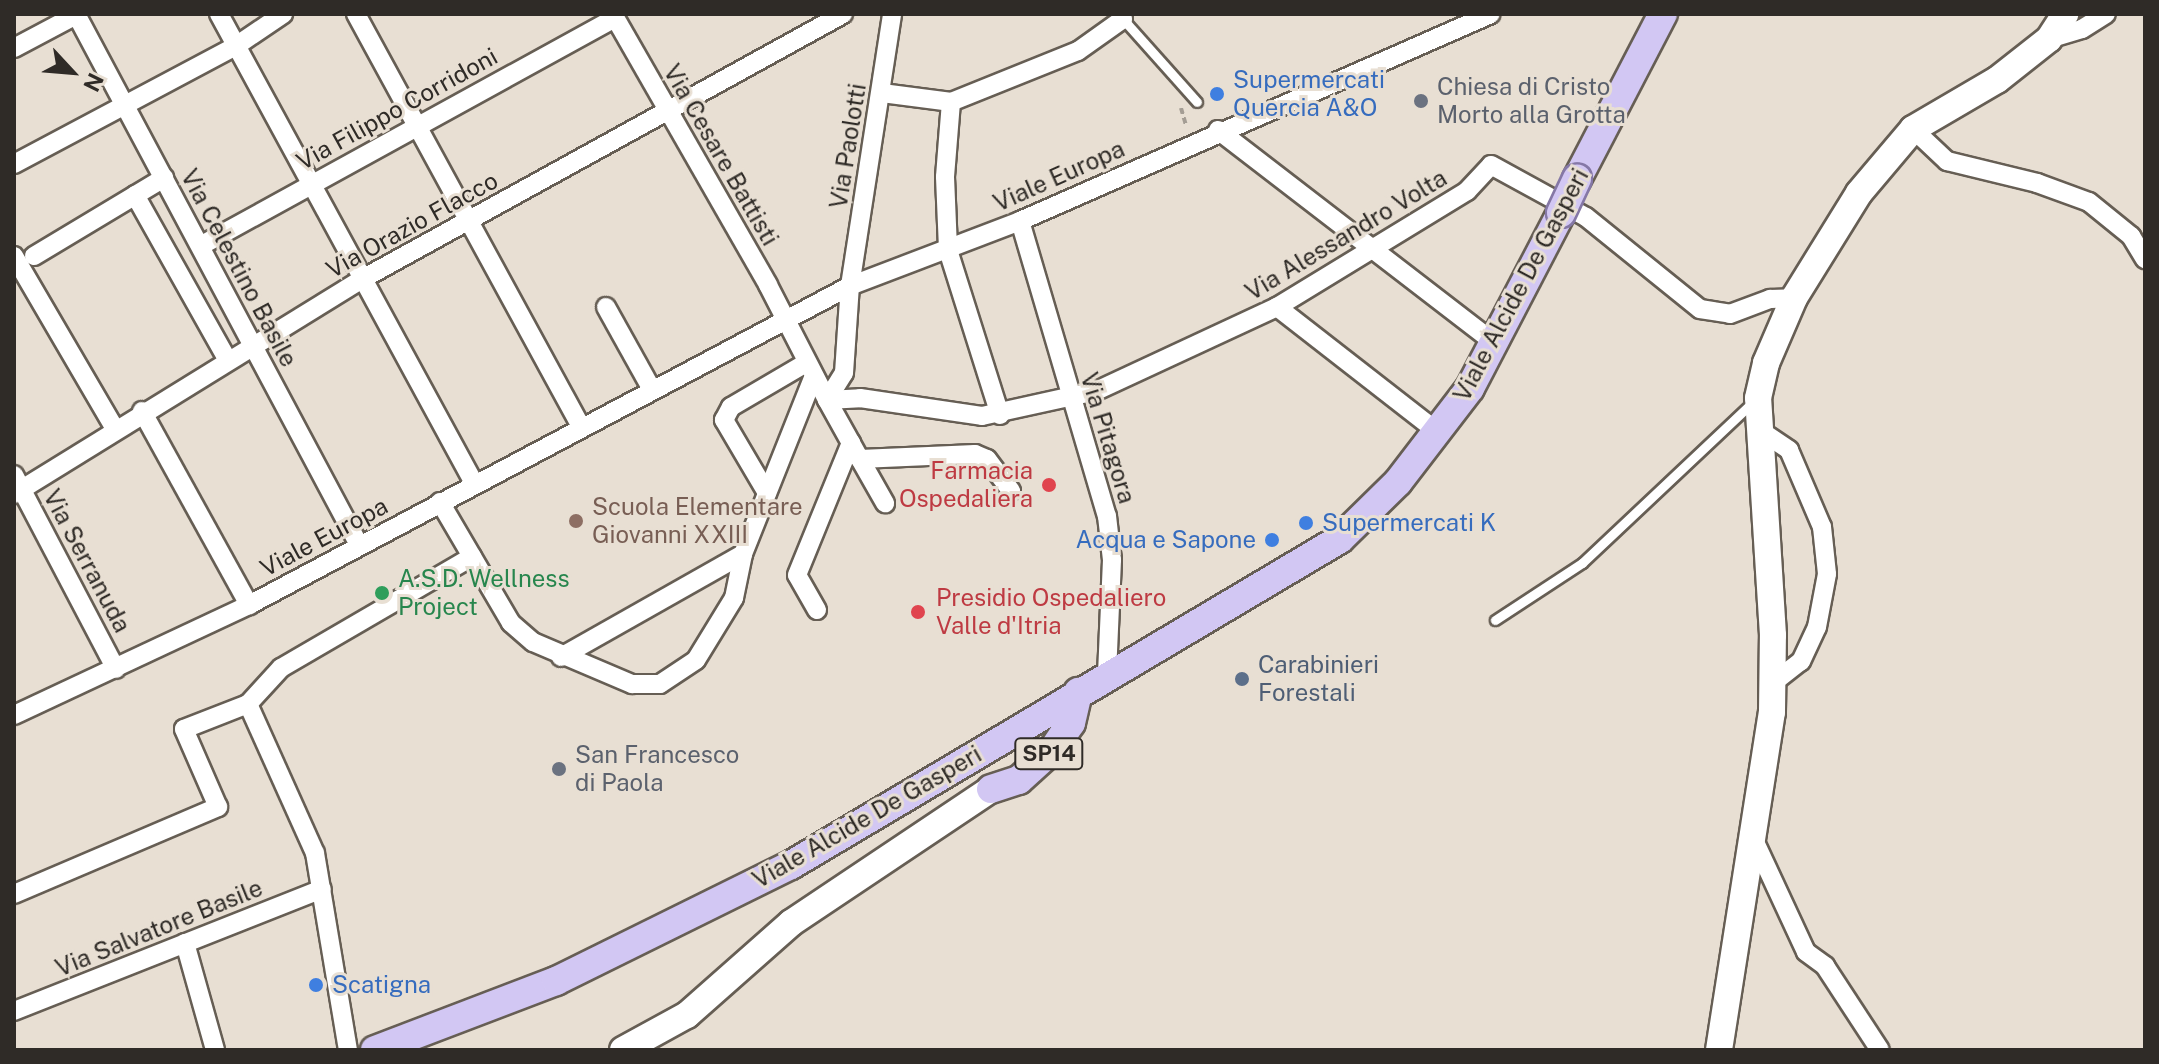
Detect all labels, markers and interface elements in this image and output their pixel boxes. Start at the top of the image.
north arrow [32,32,112,112]
street label: Via Filippo Corridoni [292,42,502,176]
street label: Via Cesare Battisti [657,59,785,251]
place label: Supermercati Quercia A&O [1233,66,1385,122]
text: N [78,69,109,96]
place label: Chiesa di Cristo Morto alla Grotta [1437,73,1626,129]
street label: Via Paolotti [824,81,872,211]
marker: Supermercati Quercia A&O [1208,85,1226,103]
marker: Chiesa di Cristo Morto alla Grotta [1412,92,1430,110]
street label: Viale Europa [989,134,1129,218]
street label: Via Alessandro Volta [1240,163,1452,307]
street label: Via Celestino Basile [175,164,303,372]
street label: Viale Alcide De Gasperi [1447,164,1595,406]
street label: Via Orazio Flacco [321,166,503,284]
street label: Via Pitagora [1074,369,1142,507]
place label: Farmacia Ospedaliera [899,457,1033,513]
marker: Farmacia Ospedaliera [1040,476,1058,494]
street label: Via Serranuda [37,485,137,637]
street label: Viale Europa [255,491,393,583]
place label: Scuola Elementare Giovanni XXIII [592,493,803,549]
place label: Supermercati K [1322,509,1496,537]
marker: Scuola Elementare Giovanni XXIII [567,512,585,530]
marker: Supermercati K [1297,514,1315,532]
place label: Acqua e Sapone [1075,526,1256,554]
marker: Acqua e Sapone [1263,531,1281,549]
place label: A.S.D. Wellness Project [398,565,570,621]
marker: A.S.D. Wellness Project [373,584,391,602]
place label: Presidio Ospedaliero Valle d'Itria [936,584,1166,640]
marker: Presidio Ospedaliero Valle d'Itria [907,601,929,623]
place label: Carabinieri Forestali [1258,651,1379,707]
marker: Carabinieri Forestali [1233,670,1251,688]
road number: SP14 [1013,736,1085,772]
street label: Viale Alcide De Gasperi [747,740,987,894]
place label: San Francesco di Paola [575,741,739,797]
marker: San Francesco di Paola [550,760,568,778]
street label: Via Salvatore Basile [51,873,267,983]
place label: Scatigna [332,971,431,999]
marker: Scatigna [307,976,325,994]

